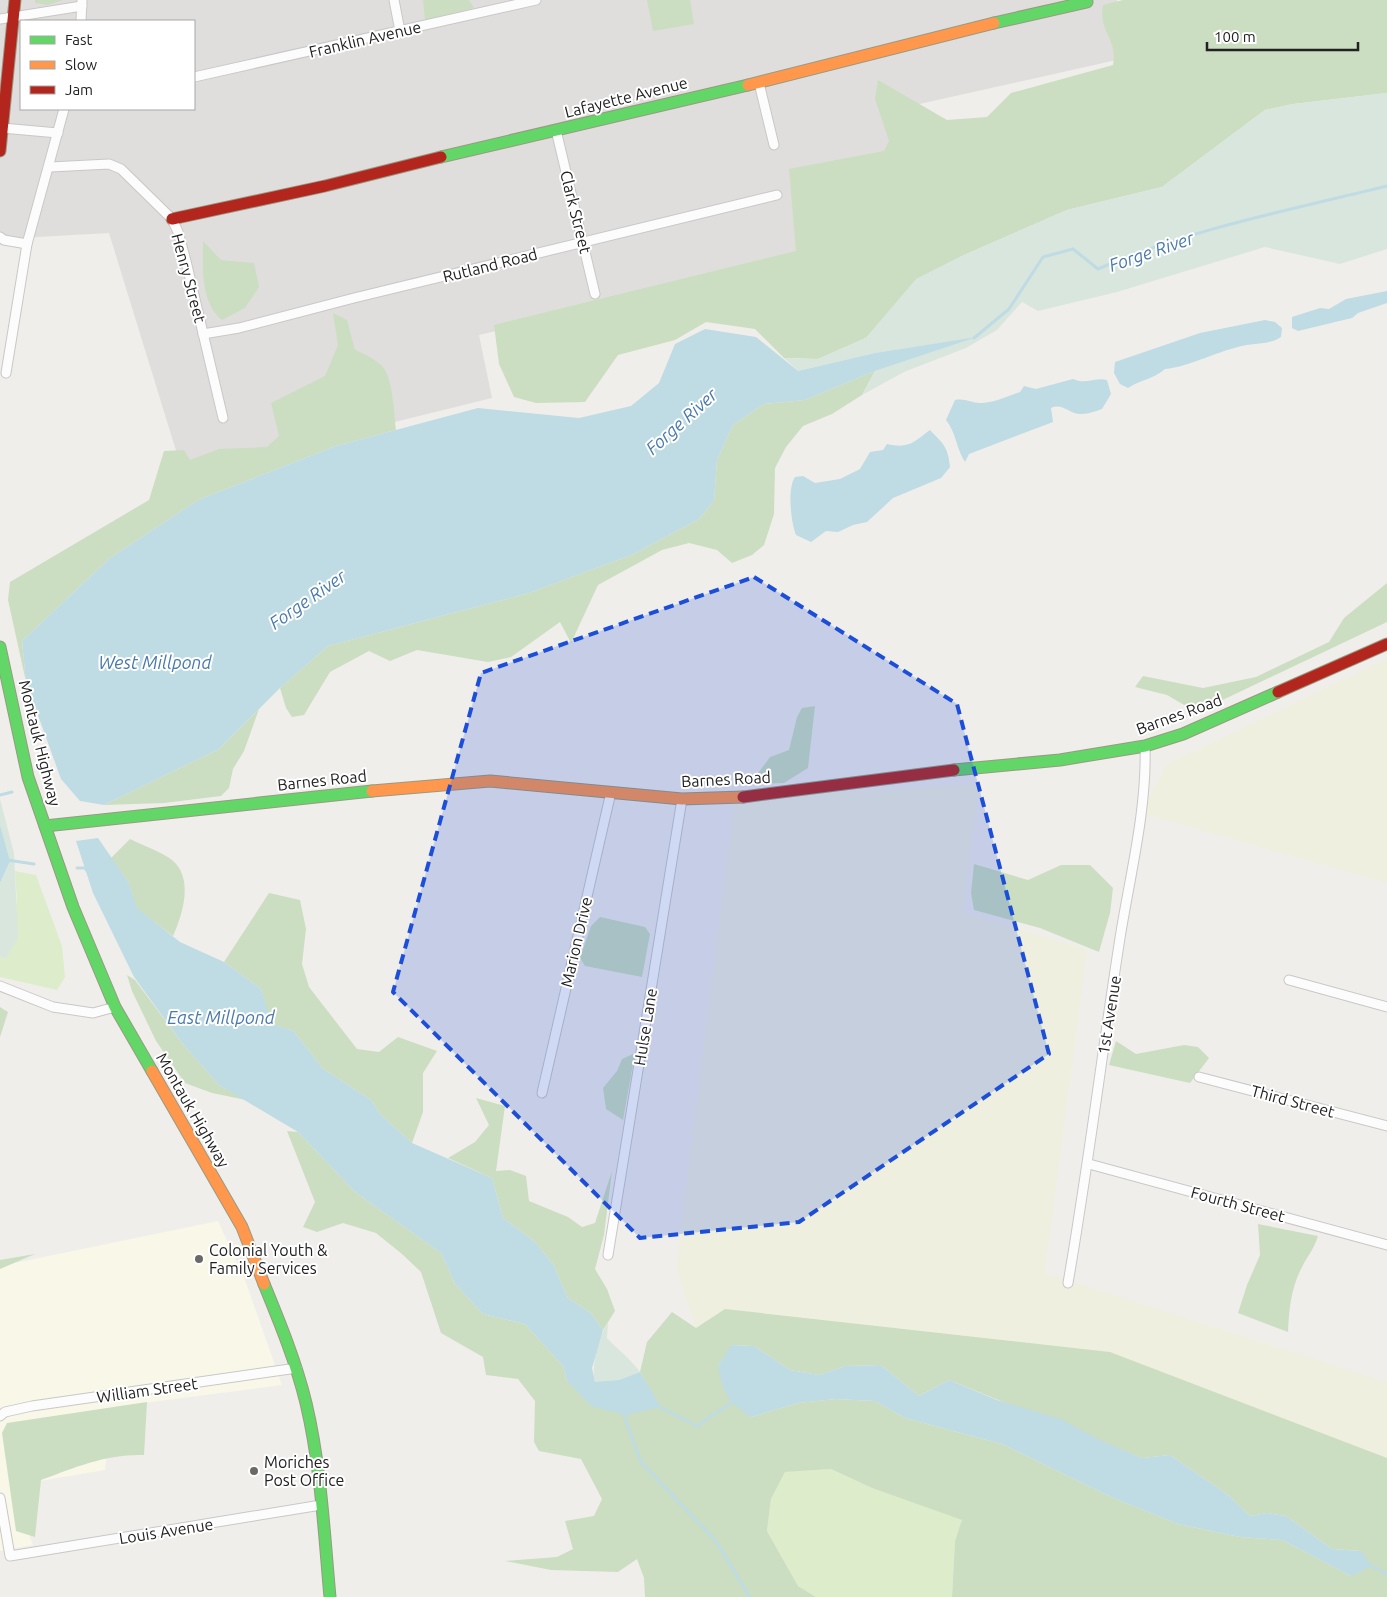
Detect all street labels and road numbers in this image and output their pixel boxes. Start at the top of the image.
street label: Franklin Avenue [307,17,423,61]
street label: Lafayette Avenue [563,73,689,121]
street label: Clark Street [557,169,595,256]
street label: Henry Street [168,231,210,325]
street label: Rutland Road [441,245,539,285]
street label: Montauk Highway [16,678,64,808]
street label: Barnes Road [1134,690,1224,738]
street label: Barnes Road [276,766,368,794]
street label: Barnes Road [681,768,771,790]
street label: Marion Drive [557,895,595,989]
street label: 1st Avenue [1094,974,1124,1056]
street label: Hulse Lane [630,987,660,1067]
street label: Montauk Highway [153,1049,233,1171]
street label: Third Street [1249,1081,1337,1121]
street label: Fourth Street [1189,1183,1288,1225]
street label: William Street [95,1374,199,1406]
street label: Louis Avenue [118,1515,214,1547]

